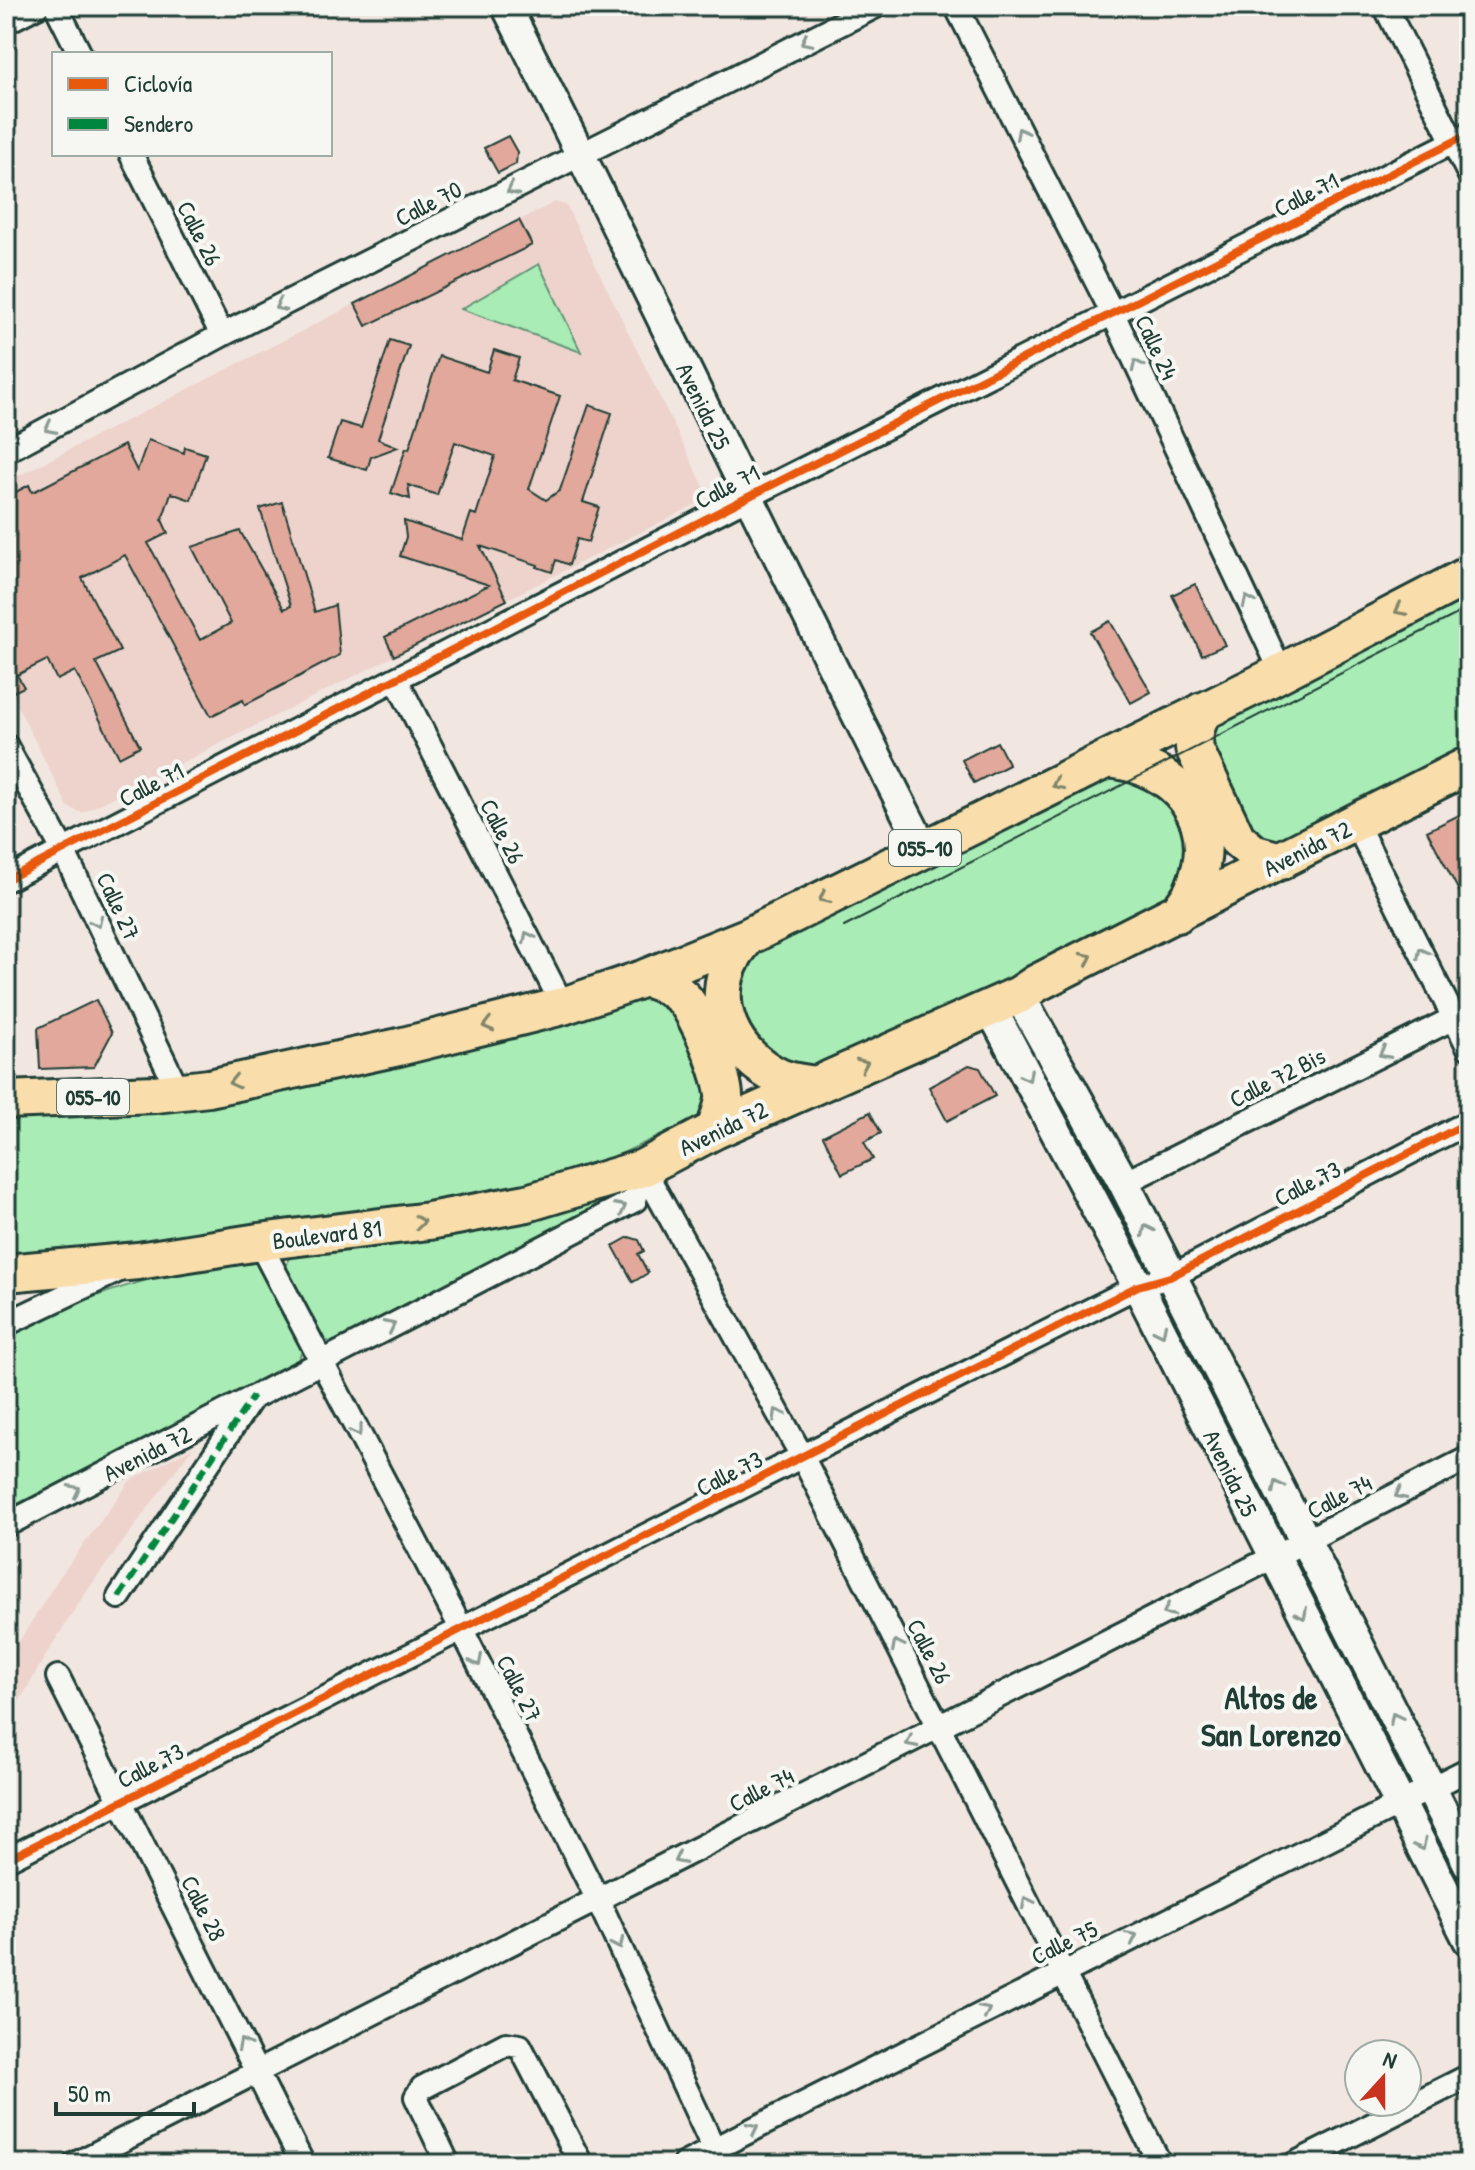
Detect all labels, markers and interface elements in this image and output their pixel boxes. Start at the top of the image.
one-way arrow [800,31,815,47]
legend [52,52,332,156]
text: Ciclovía [124,67,192,99]
text: Sendero [124,107,194,139]
one-way arrow [1015,127,1030,141]
street label: Calle 71 [1268,164,1344,224]
street label: Calle 70 [389,173,467,233]
one-way arrow [505,180,520,195]
street label: Calle 26 [170,195,230,271]
one-way arrow [273,297,288,312]
street label: Calle 24 [1128,309,1186,385]
street label: Avenida 25 [669,357,739,455]
one-way arrow [1131,359,1147,374]
one-way arrow [43,418,58,433]
street label: Calle 71 [689,456,765,516]
one-way arrow [1242,594,1258,609]
one-way arrow [1393,601,1408,616]
street label: Calle 71 [113,754,189,814]
one-way arrow [1051,774,1065,790]
street label: Calle 26 [473,793,533,869]
street label: Avenida 72 [1258,812,1356,884]
road number: 055-10 [889,830,961,866]
street label: Calle 27 [89,867,149,945]
one-way arrow [817,889,832,904]
one-way arrow [87,914,103,928]
one-way arrow [522,931,537,945]
one-way arrow [1416,947,1431,962]
one-way arrow [1079,952,1094,968]
one-way arrow [481,1016,495,1033]
street label: Calle 72 Bis [1224,1039,1330,1115]
one-way arrow [1378,1043,1393,1059]
one-way arrow [855,1057,870,1073]
one-way arrow [1018,1068,1033,1082]
one-way arrow [228,1073,241,1090]
road number: 055-10 [57,1079,129,1115]
street label: Avenida 72 [674,1093,772,1163]
street label: Calle 73 [1268,1153,1346,1213]
one-way arrow [613,1202,627,1217]
street label: Boulevard 81 [271,1211,383,1257]
one-way arrow [414,1214,427,1231]
one-way arrow [1141,1223,1157,1238]
one-way arrow [381,1320,396,1336]
one-way arrow [1151,1323,1167,1338]
one-way arrow [773,1408,788,1422]
street label: Avenida 72 [98,1417,196,1489]
one-way arrow [347,1422,362,1437]
street label: Avenida 25 [1196,1424,1266,1522]
street label: Calle 73 [690,1443,768,1503]
street label: Calle 74 [1301,1466,1377,1526]
one-way arrow [1271,1480,1287,1495]
one-way arrow [67,1484,82,1499]
one-way arrow [1393,1484,1408,1500]
one-way arrow [1161,1602,1176,1617]
one-way arrow [1293,1605,1308,1620]
street label: Calle 26 [900,1613,960,1689]
one-way arrow [892,1638,907,1653]
street label: Calle 27 [490,1649,550,1727]
one-way arrow [467,1652,483,1667]
district label: Altos de San Lorenzo [1201,1676,1341,1756]
one-way arrow [1389,1712,1404,1727]
one-way arrow [904,1732,919,1748]
street label: Calle 73 [111,1735,189,1795]
street label: Calle 74 [723,1759,799,1819]
one-way arrow [1411,1837,1427,1852]
one-way arrow [673,1850,687,1865]
street label: Calle 28 [174,1870,234,1946]
one-way arrow [1021,1896,1037,1911]
street label: Calle 75 [1026,1912,1102,1972]
one-way arrow [1123,1932,1138,1947]
one-way arrow [608,1935,624,1950]
one-way arrow [976,2005,991,2020]
one-way arrow [238,2038,253,2053]
north arrow [1343,2038,1423,2118]
text: N [1379,2043,1401,2076]
scale bar [56,2066,194,2116]
text: 50 m [68,2077,111,2109]
one-way arrow [744,2122,759,2137]

